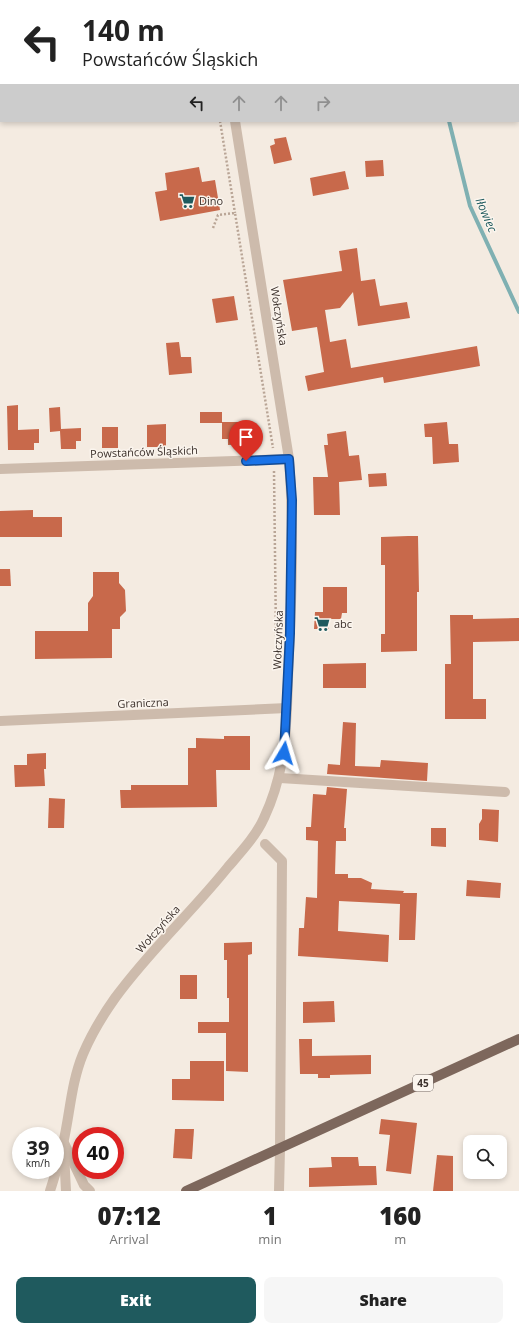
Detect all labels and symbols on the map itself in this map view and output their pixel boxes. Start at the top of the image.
supermarket icon: Dino [178,192,196,210]
place label: Dino [199,193,224,208]
water label: Iłowiec [472,195,502,235]
street label: Wołczyńska [267,285,292,346]
pin [229,420,263,461]
street label: Powstańców Śląskich [90,442,198,461]
street label: Wołczyńska [269,610,286,670]
supermarket icon: abc [313,615,331,633]
place label: abc [334,616,352,631]
street label: Graniczna [117,694,169,711]
position arrow [263,732,305,774]
street label: Wołczyńska [132,902,183,956]
road number: 45 [413,1075,433,1091]
speed limit sign: 40 [72,1127,124,1179]

